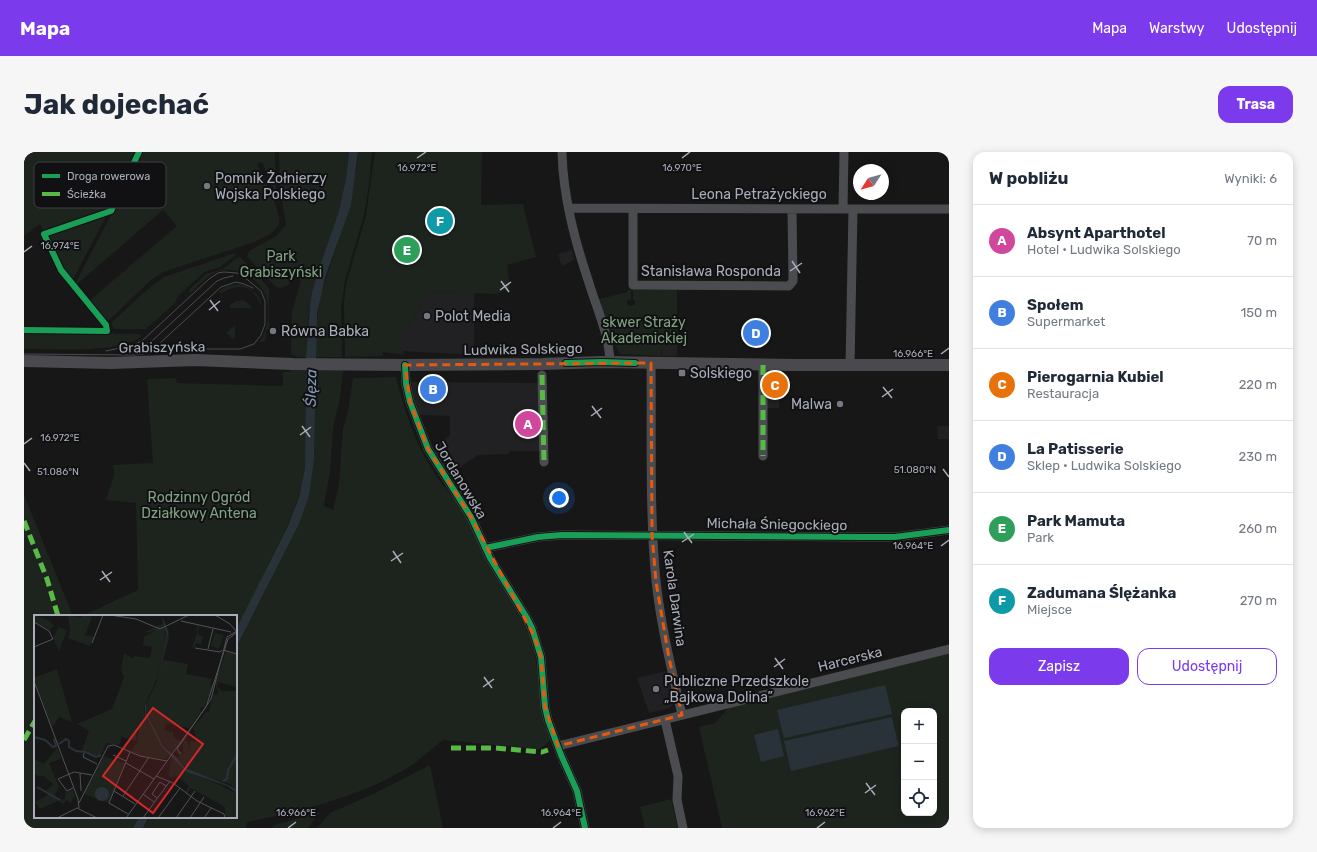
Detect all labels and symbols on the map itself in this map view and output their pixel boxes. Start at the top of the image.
legend [34,162,166,208]
text: 16.972°E [397,162,437,174]
text: 16.970°E [662,162,702,174]
north arrow [853,164,889,200]
text: Droga rowerowa [67,170,150,183]
place label: Pomnik Żołnierzy Wojska Polskiego [215,170,327,203]
marker: Pomnik Żołnierzy Wojska Polskiego [202,181,212,191]
street label: Leona Petrażyckiego [691,186,827,203]
text: Ścieżka [67,188,106,201]
pin: F [427,206,453,236]
pin: E [394,235,420,265]
text: 16.974°E [40,240,80,252]
park label: Park Grabiszyński [240,248,322,281]
street label: Stanisława Rosponda [641,263,781,280]
place label: Polot Media [435,308,511,325]
marker: Polot Media [422,311,432,321]
park label: skwer Straży Akademickiej [601,314,687,347]
pin: D [743,318,769,348]
place label: Równa Babka [281,323,369,340]
marker: Równa Babka [268,326,278,336]
street label: Grabiszyńska [119,338,205,357]
street label: Ludwika Solskiego [463,340,583,359]
text: 16.966°E [893,348,933,360]
place label: Solskiego [690,365,752,382]
marker: Solskiego [677,368,687,378]
water label: Ślęza [302,369,320,407]
pin: C [762,370,788,400]
pin: B [420,374,446,404]
place label: Malwa [791,396,832,413]
marker: Malwa [835,399,845,409]
pin: A [515,409,541,439]
text: 16.972°E [40,432,80,444]
street label: Jordanowska [431,438,490,522]
text: 51.080°N [894,464,936,476]
text: 51.086°N [37,466,79,478]
your location [549,488,569,508]
park label: Rodzinny Ogród Działkowy Antena [141,489,257,522]
street label: Michała Śniegockiego [706,514,848,534]
text: 16.964°E [893,540,933,552]
street label: Karola Darwina [659,549,690,647]
inset map [34,615,237,818]
street label: Harcerska [816,643,884,676]
place label: Publiczne Przedszkole „Bajkowa Dolina” [664,673,809,706]
marker: Publiczne Przedszkole „Bajkowa Dolina” [651,684,661,694]
text: 16.966°E [276,807,316,819]
text: 16.964°E [541,807,581,819]
text: 16.962°E [805,807,845,819]

